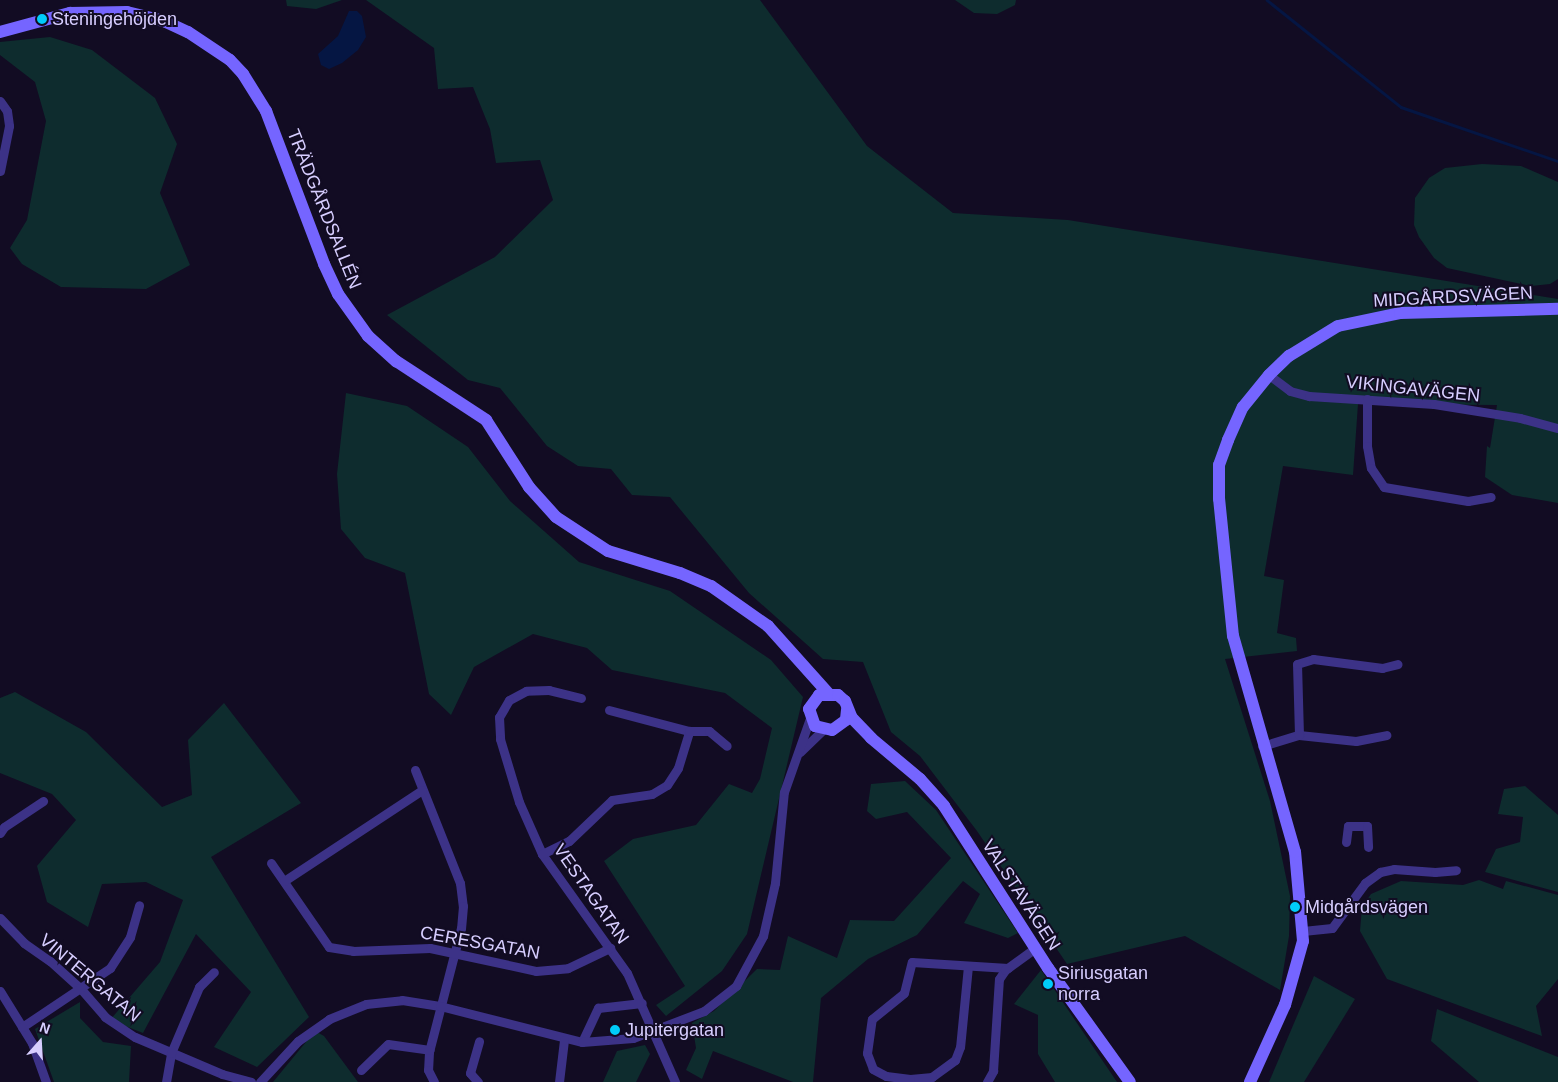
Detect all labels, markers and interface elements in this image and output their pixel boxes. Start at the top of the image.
place label: Steningehöjden [52,8,177,30]
marker: Steningehöjden [36,13,48,25]
street label: TRÄDGÅRDSALLÉN [282,126,366,292]
street label: MIDGÅRDSVÄGEN [1373,282,1533,312]
street label: VIKINGAVÄGEN [1345,371,1481,407]
street label: VALSTAVÄGEN [977,835,1065,955]
street label: VESTAGATAN [549,840,633,948]
place label: Midgårdsvägen [1305,896,1428,918]
marker: Midgårdsvägen [1289,901,1301,913]
street label: CERESGATAN [418,922,542,964]
street label: VINTERGATAN [35,929,145,1027]
place label: Siriusgatan norra [1058,963,1148,1006]
marker: Siriusgatan norra [1042,978,1054,990]
north arrow [15,1017,65,1067]
place label: Jupitergatan [625,1019,724,1041]
marker: Jupitergatan [609,1024,621,1036]

